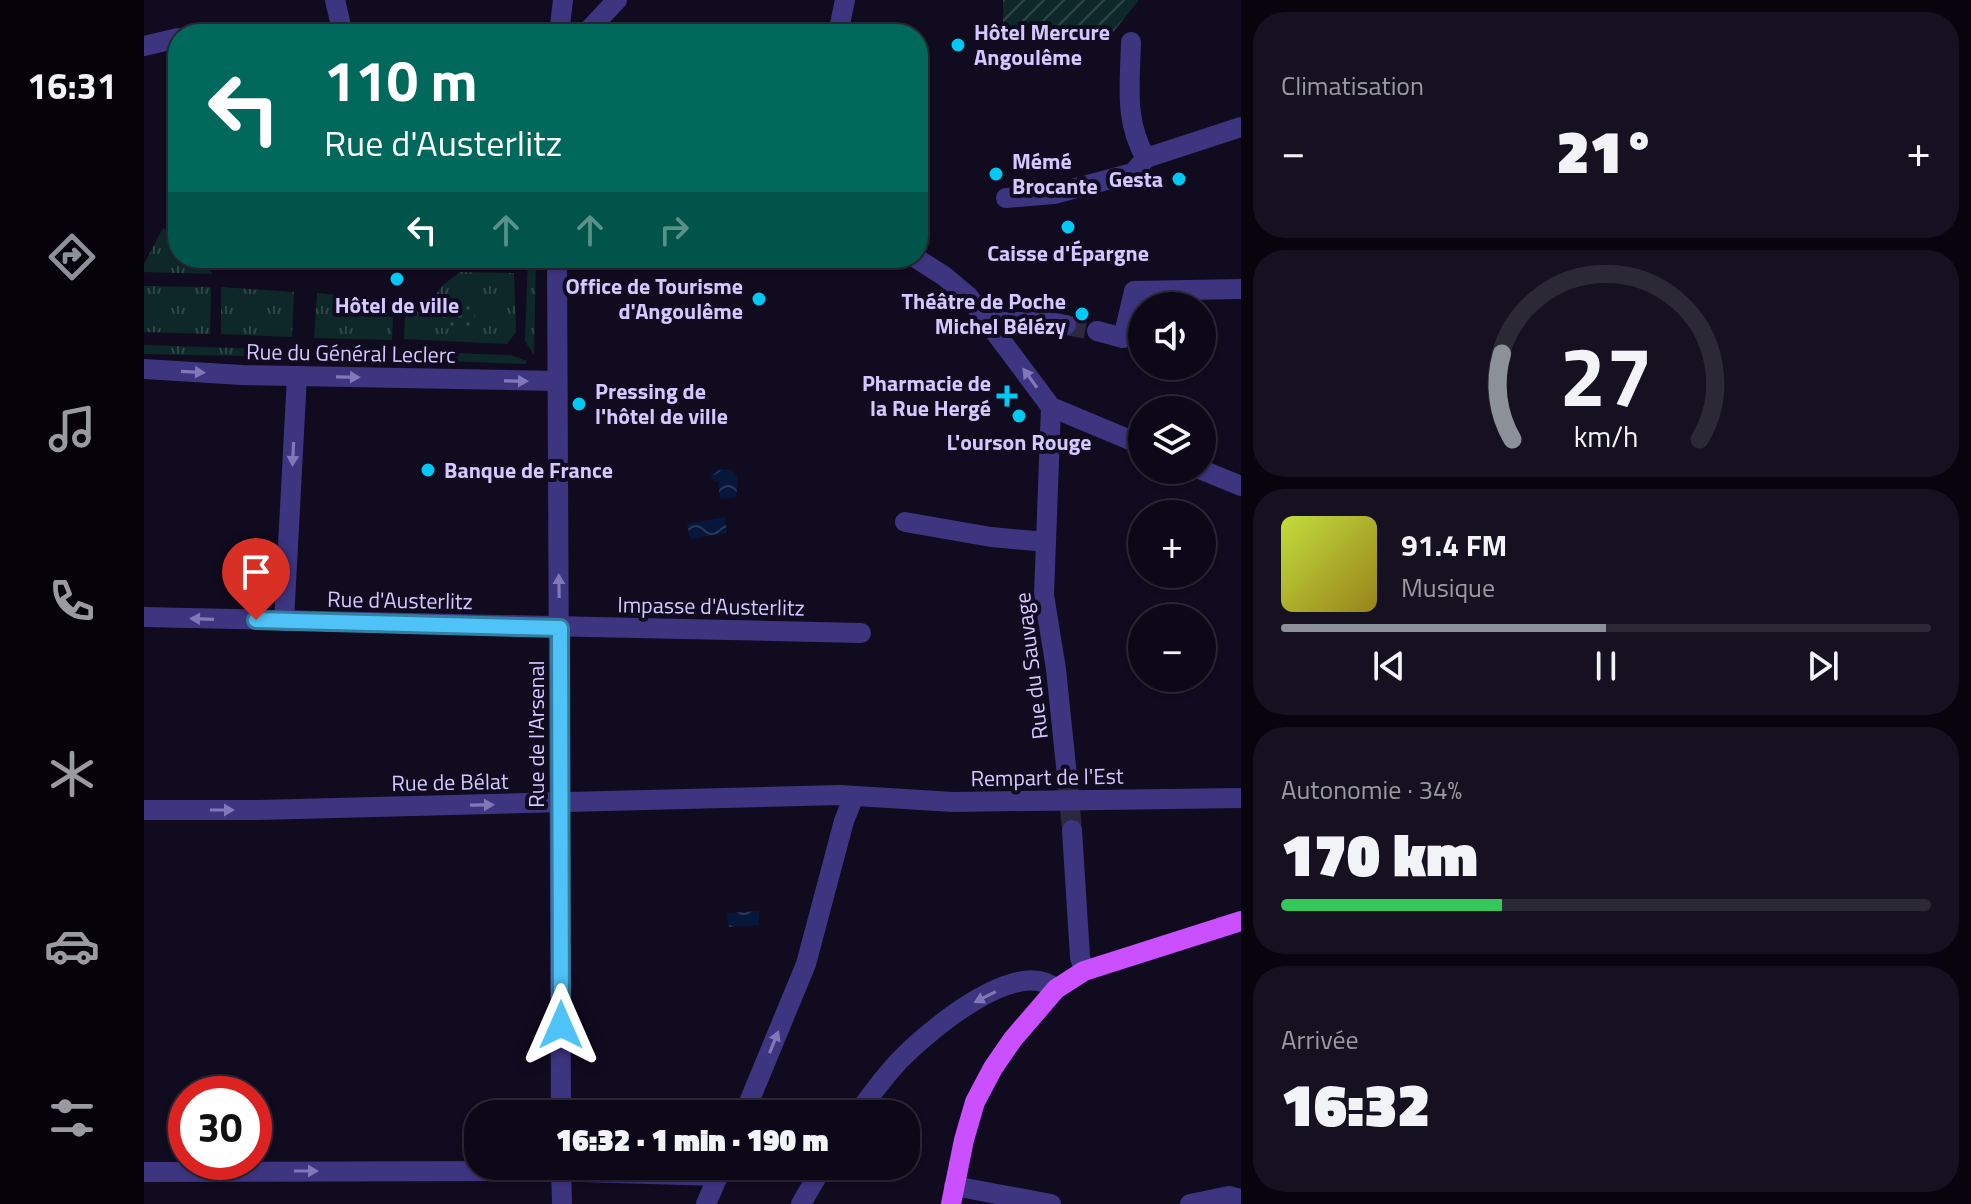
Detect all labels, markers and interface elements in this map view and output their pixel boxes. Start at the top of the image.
place label: Hôtel Mercure Angoulême [974,15,1110,74]
marker: Hôtel Mercure Angoulême [949,36,967,54]
text: 110 m [324,38,477,123]
icon: left [192,56,296,160]
text: 16:31 [27,58,117,113]
text: Climatisation [1281,66,1424,105]
text: 21° [1557,105,1656,196]
text: Rue d'Austerlitz [324,115,562,170]
text: − [1281,117,1306,184]
text: + [1906,117,1931,184]
place label: Mémé Brocante [1012,144,1098,203]
place label: Gesta [1109,162,1163,196]
marker: Mémé Brocante [987,165,1005,183]
marker: Gesta [1170,170,1188,188]
icon: left [400,208,444,252]
icon: ahead [484,208,528,252]
icon: ahead [568,208,612,252]
icon: right [652,208,696,252]
marker: Caisse d'Épargne [1059,218,1077,236]
icon: directions [44,229,100,285]
place label: Caisse d'Épargne [987,236,1149,270]
place label: Office de Tourisme d'Angoulême [566,269,743,328]
marker: Hôtel de ville [388,270,406,288]
place label: Théâtre de Poche Michel Bélézy [902,284,1066,343]
place label: Hôtel de ville [335,288,459,322]
marker: Office de Tourisme d'Angoulême [750,290,768,308]
map controls [1128,292,1216,692]
button: sound [1128,292,1216,380]
marker: Théâtre de Poche Michel Bélézy [1073,305,1091,323]
text: 27 [1559,311,1653,437]
street label: Rue du Général Leclerc [246,334,456,372]
one-way arrow [181,366,206,379]
place label: Pharmacie de la Rue Hergé [862,366,991,425]
one-way arrow [1023,368,1038,389]
one-way arrow [336,371,361,384]
one-way arrow [504,374,529,387]
place label: Pressing de l'hôtel de ville [595,374,728,433]
marker: Pharmacie de la Rue Hergé [998,387,1016,405]
marker: Pressing de l'hôtel de ville [570,395,588,413]
button: layers [1128,396,1216,484]
icon: music [44,401,100,457]
marker: L'ourson Rouge [1010,407,1028,425]
text: km/h [1574,415,1638,458]
place label: L'ourson Rouge [946,425,1092,459]
one-way arrow [286,442,299,467]
place label: Banque de France [444,453,613,487]
marker: Banque de France [419,461,437,479]
button: + [1128,500,1216,588]
text: 91.4 FM [1401,522,1507,568]
pin [222,538,290,620]
icon: arrive [234,550,278,594]
text: Musique [1401,568,1495,607]
icon: phone [44,573,100,629]
one-way arrow [553,573,565,598]
street label: Rue d'Austerlitz [327,582,473,618]
street label: Impasse d'Austerlitz [617,587,805,625]
street label: Rue du Sauvage [1005,591,1057,741]
button: − [1128,604,1216,692]
one-way arrow [189,612,214,625]
icon: previous [1367,644,1411,688]
icon: pause [1584,644,1628,688]
icon: next [1801,644,1845,688]
street label: Rue de l'Arsenal [519,660,553,808]
icon: climate [44,746,100,802]
street label: Rempart de l'Est [970,759,1124,795]
street label: Rue de Bélat [391,764,509,800]
text: Autonomie · 34% [1281,770,1462,809]
one-way arrow [470,799,495,812]
one-way arrow [210,804,235,816]
text: 170 km [1281,808,1478,899]
icon: car [44,918,100,974]
position arrow [519,983,603,1067]
one-way arrow [973,990,996,1003]
text: Arrivée [1281,1020,1359,1059]
one-way arrow [768,1030,781,1054]
text: 16:32 [1281,1058,1430,1149]
speed limit sign: 30 [168,1076,272,1180]
icon: filters [44,1090,100,1146]
text: 16:32 · 1 min · 190 m [556,1117,828,1163]
one-way arrow [294,1165,319,1177]

